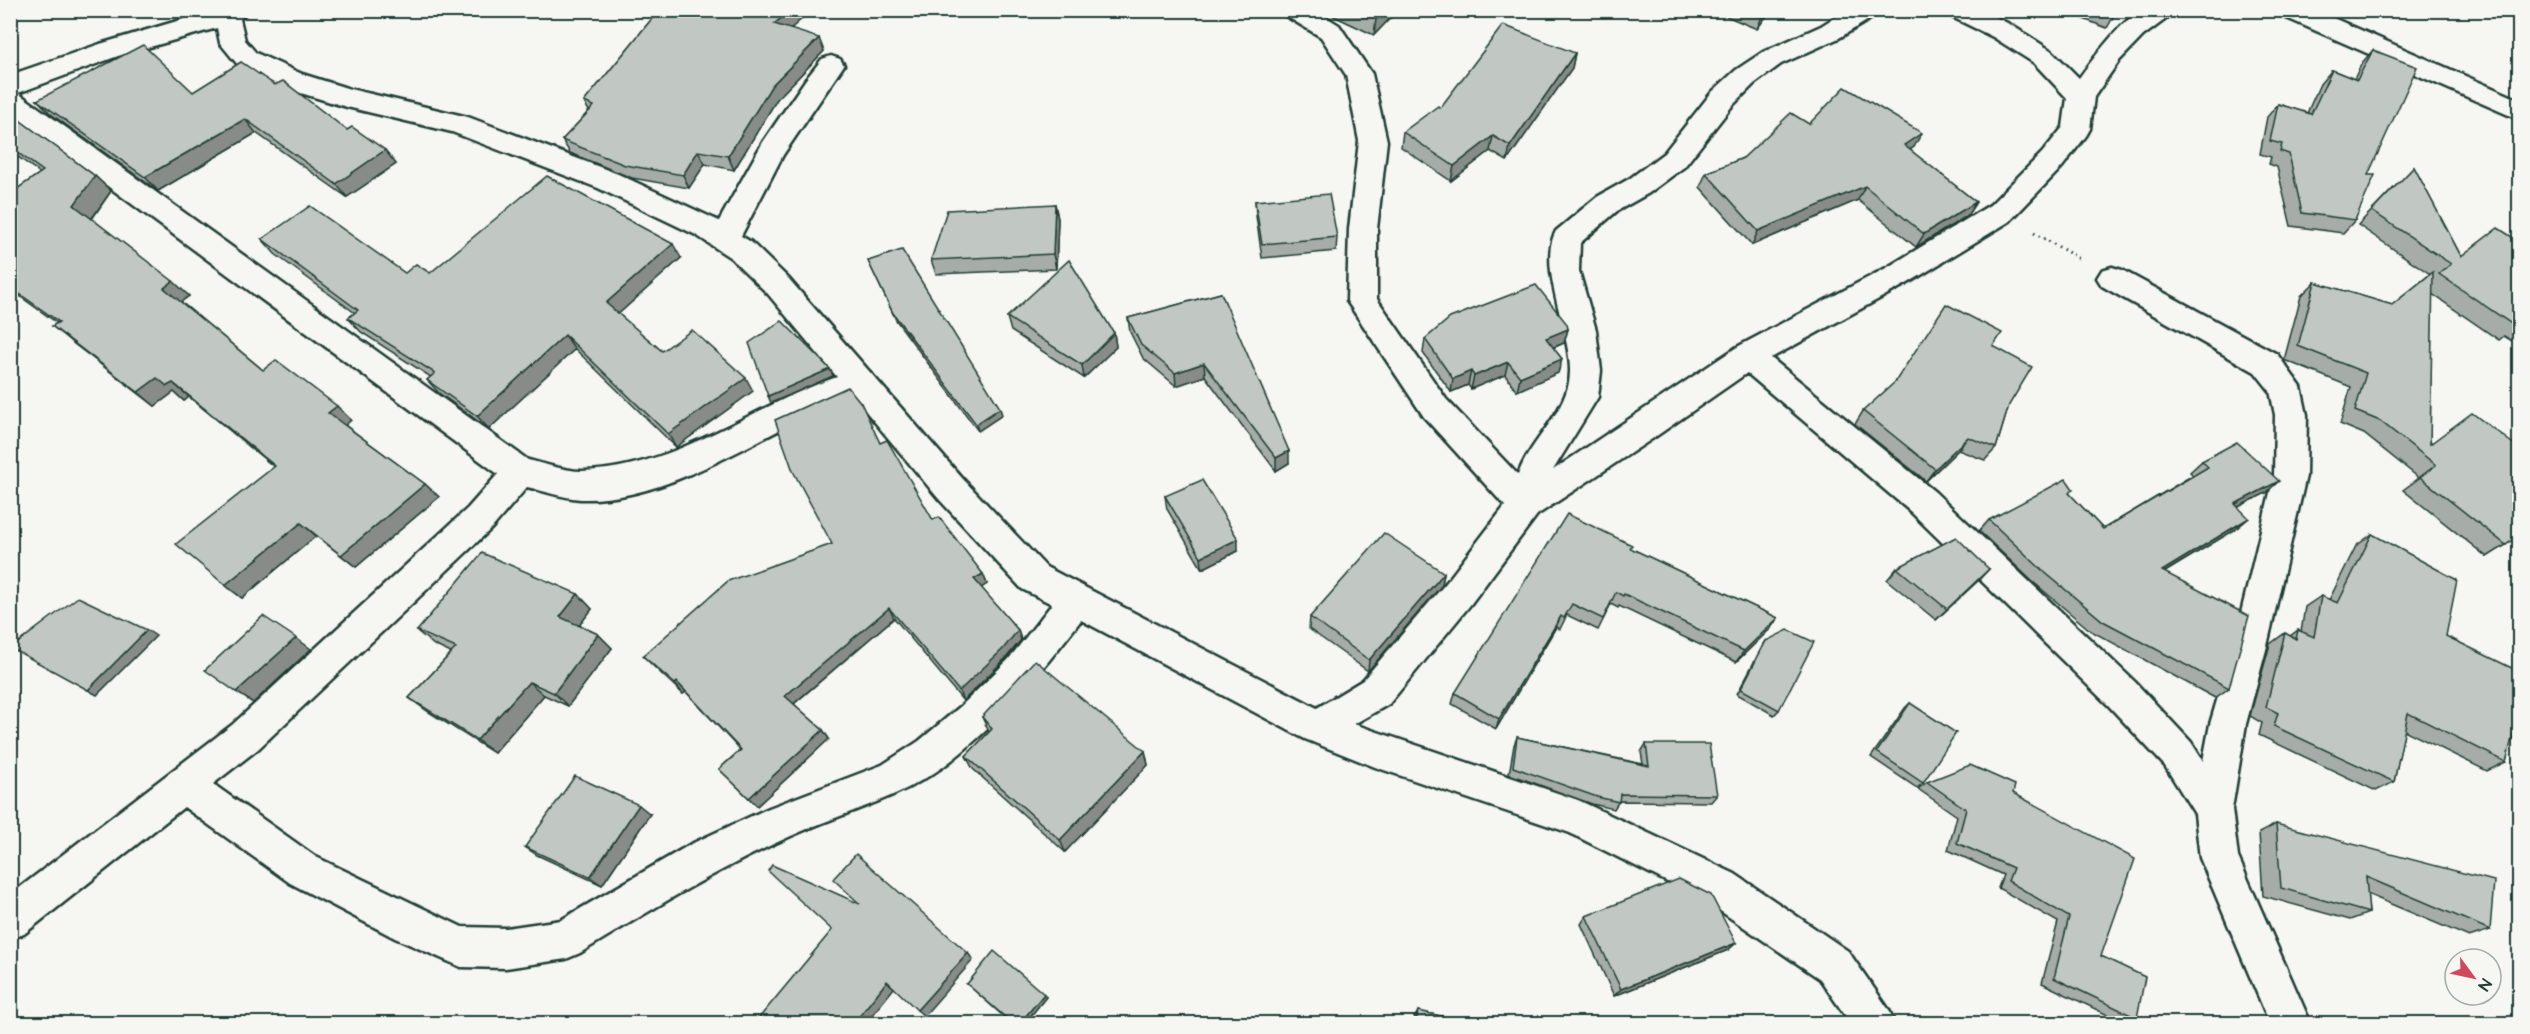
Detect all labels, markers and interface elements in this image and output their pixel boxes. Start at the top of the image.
north arrow [2443,947,2503,1007]
text: N [2473,974,2497,995]

